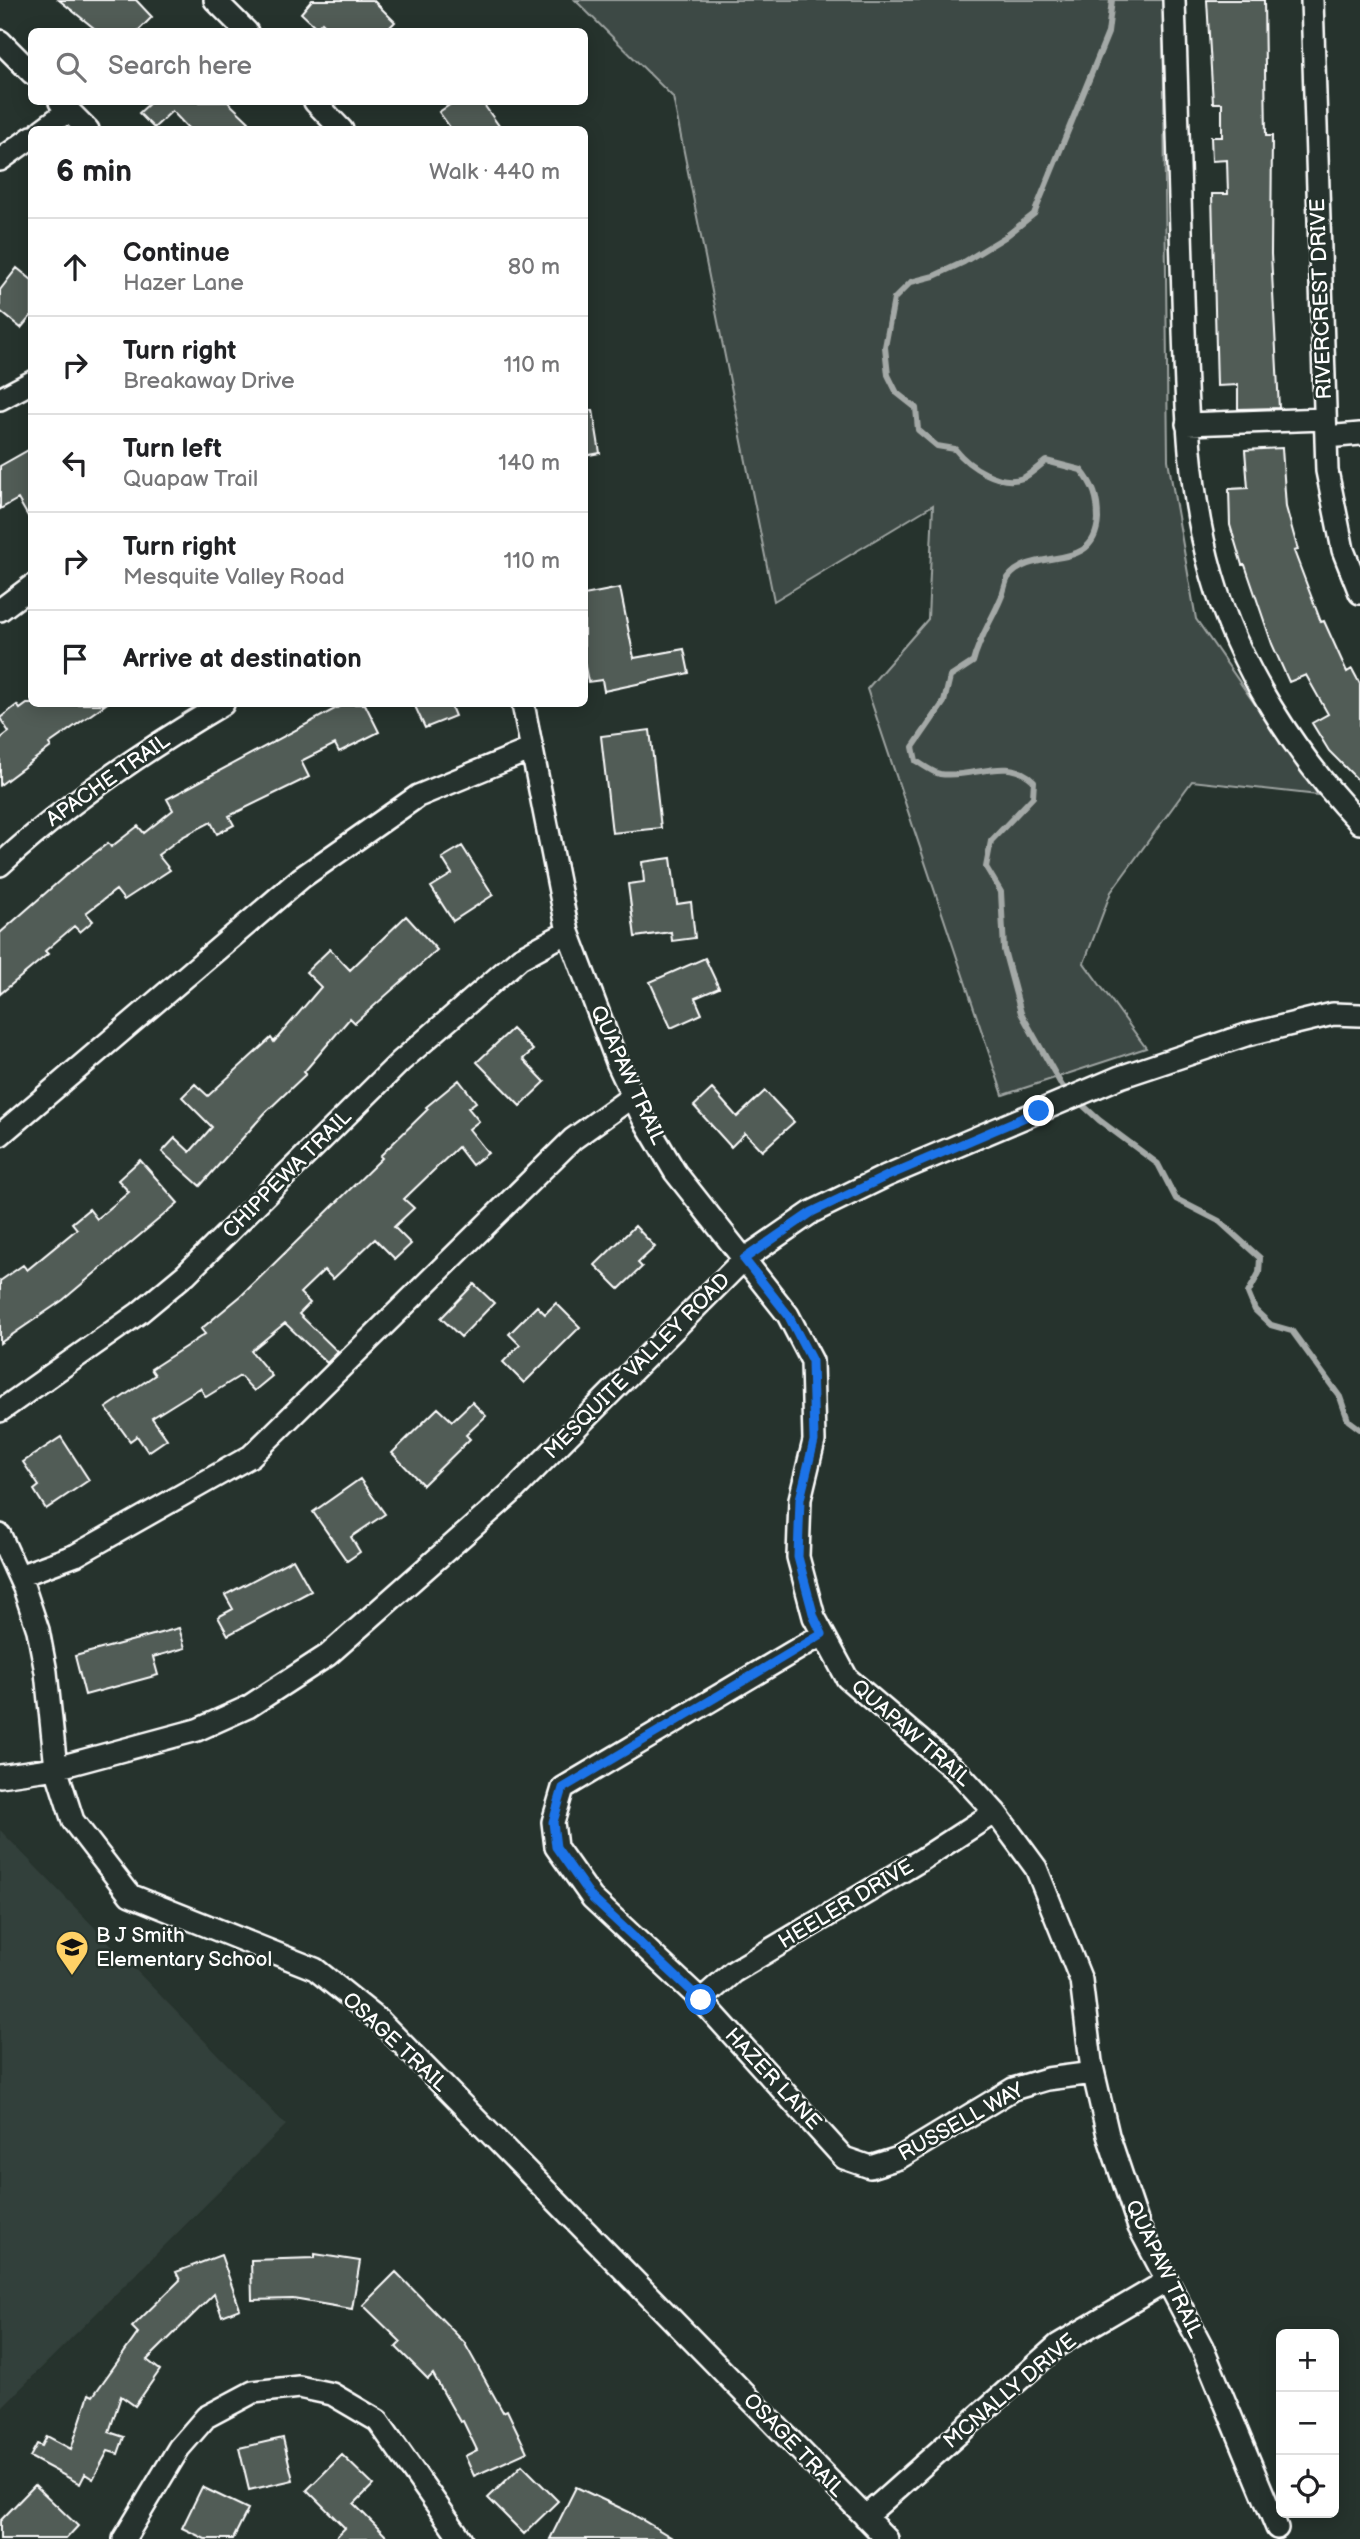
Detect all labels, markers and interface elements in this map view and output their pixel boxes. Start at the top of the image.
search box [28,28,588,105]
icon: search [52,48,90,86]
text: Search here [108,51,252,82]
text: 6 min [56,154,132,190]
text: Walk · 440 m [429,158,560,186]
street label: RIVERCREST DRIVE [1305,198,1337,400]
text: Continue [123,238,230,269]
icon: ahead [56,248,94,286]
text: 80 m [508,253,560,281]
text: Hazer Lane [123,269,244,297]
text: Turn right [123,336,236,367]
icon: right [56,346,94,384]
text: 110 m [503,351,560,379]
text: Breakaway Drive [123,367,295,395]
text: Turn left [123,434,222,465]
icon: left [56,444,94,482]
text: 140 m [498,449,560,477]
text: Quapaw Trail [123,465,258,493]
text: Turn right [123,532,236,563]
icon: right [56,542,94,580]
text: 110 m [503,547,560,575]
text: Mesquite Valley Road [123,563,345,591]
icon: arrive [56,640,94,678]
text: Arrive at destination [123,644,362,675]
street label: APACHE TRAIL [41,728,175,832]
street label: QUAPAW TRAIL [585,1002,671,1148]
route end [1023,1095,1054,1126]
street label: CHIPPEWA TRAIL [218,1105,356,1243]
street label: MESQUITE VALLEY ROAD [539,1268,735,1464]
street label: QUAPAW TRAIL [846,1674,976,1792]
street label: HEELER DRIVE [774,1854,918,1954]
place label: B J Smith Elementary School [96,1923,272,1972]
school or university icon: B J Smith Elementary School [53,1928,91,1977]
route start [685,1984,716,2015]
street label: OSAGE TRAIL [337,1987,453,2097]
street label: HAZER LANE [720,2023,826,2135]
street label: RUSSELL WAY [894,2077,1029,2167]
street label: QUAPAW TRAIL [1120,2196,1208,2342]
street label: MCNALLY DRIVE [939,2328,1081,2454]
map controls [1276,2329,1339,2518]
button: + [1276,2329,1339,2392]
street label: OSAGE TRAIL [738,2388,850,2502]
button: − [1276,2392,1339,2455]
button: locate [1276,2455,1339,2518]

